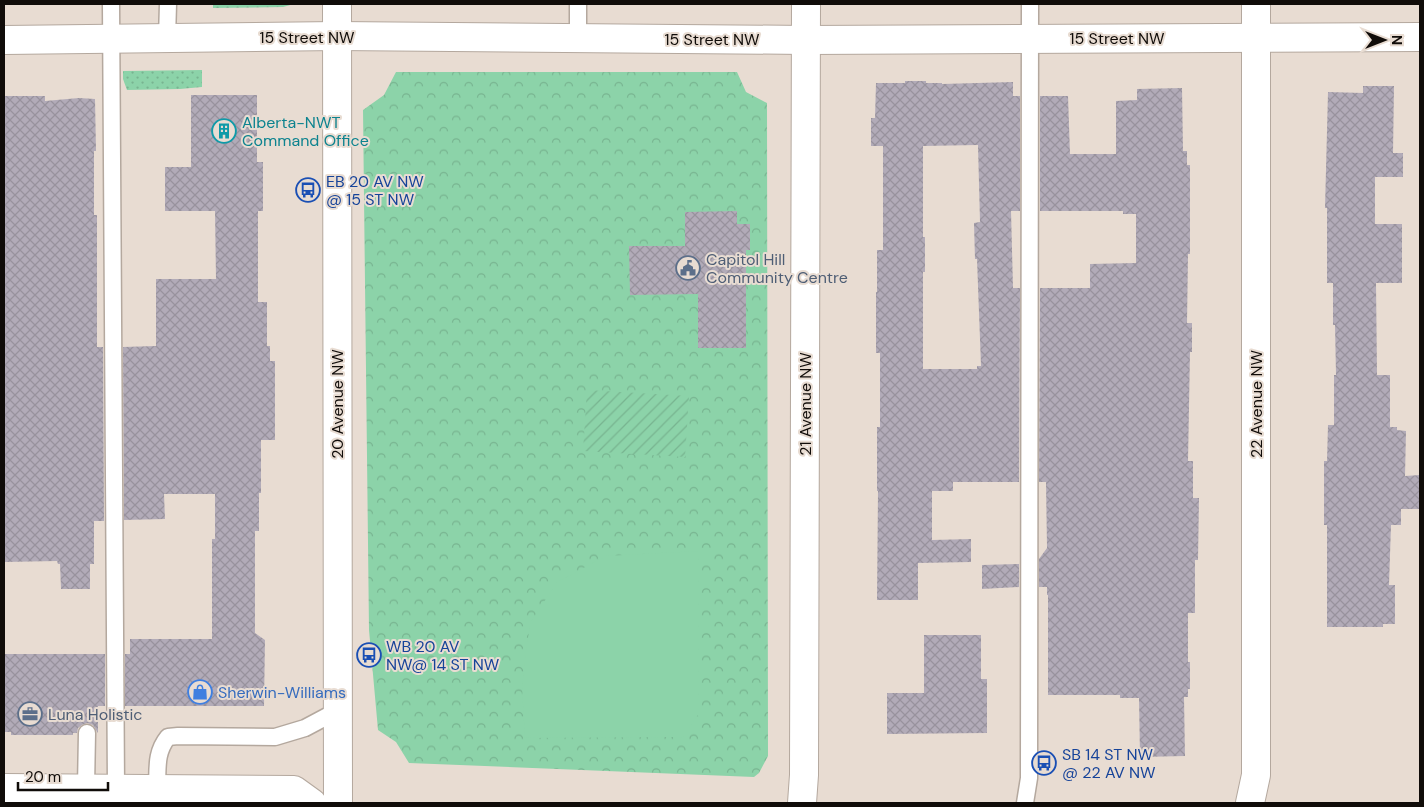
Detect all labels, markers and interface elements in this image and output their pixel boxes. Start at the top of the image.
north arrow [1359,15,1409,65]
street label: 15 Street NW [259,27,355,48]
street label: 15 Street NW [1069,28,1165,49]
street label: 15 Street NW [664,29,760,50]
text: N [1388,35,1406,45]
place label: Alberta-NWT Command Office [242,112,369,151]
building icon: Alberta-NWT Command Office [211,118,237,144]
place label: EB 20 AV NW @ 15 ST NW [326,171,424,210]
bus stop icon: EB 20 AV NW @ 15 ST NW [295,177,321,203]
place label: Capitol Hill Community Centre [706,249,848,288]
public building icon: Capitol Hill Community Centre [675,255,701,281]
street label: 20 Avenue NW [327,349,348,459]
street label: 22 Avenue NW [1246,350,1267,458]
street label: 21 Avenue NW [795,352,816,456]
place label: WB 20 AV NW@ 14 ST NW [386,636,500,675]
bus stop icon: WB 20 AV NW@ 14 ST NW [356,642,382,668]
shop icon: Sherwin-Williams [187,679,213,705]
place label: Sherwin-Williams [218,682,346,703]
office icon: Luna Holistic [17,701,43,727]
place label: Luna Holistic [48,704,142,725]
place label: SB 14 ST NW @ 22 AV NW [1062,744,1156,783]
bus stop icon: SB 14 ST NW @ 22 AV NW [1031,750,1057,776]
scale bar [18,760,108,792]
text: 20 m [25,767,61,787]

